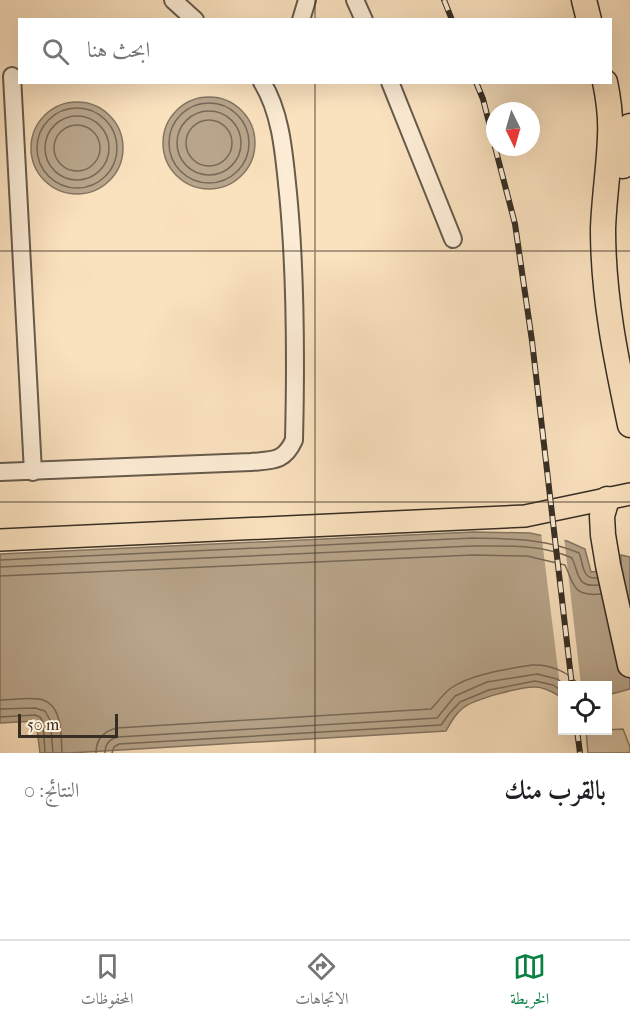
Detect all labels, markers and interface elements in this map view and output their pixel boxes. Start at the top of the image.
search box [18,18,612,84]
icon: search [39,35,72,68]
text: ابحث هنا [87,37,150,63]
north arrow [486,102,540,156]
map controls [558,681,612,735]
button: locate [558,681,612,735]
scale bar [18,711,118,738]
text: 50 m [27,715,59,734]
text: بالقرب منك [504,775,606,806]
text: النتائج: 0 [24,779,79,802]
tab: المحفوظات [81,950,134,1014]
tab: الاتجاهات [295,950,349,1014]
tab: الخريطة [510,950,549,1014]

